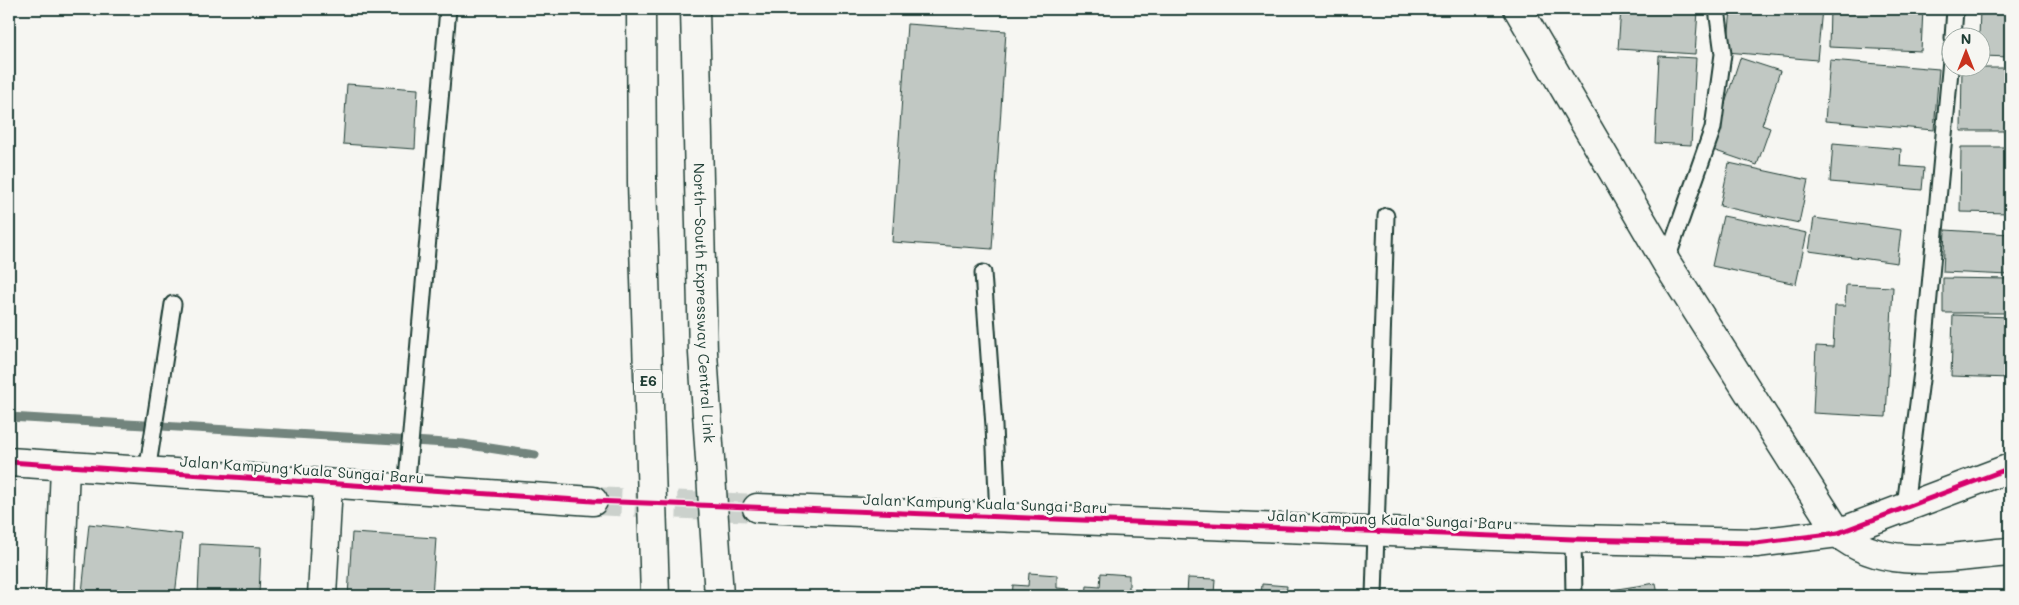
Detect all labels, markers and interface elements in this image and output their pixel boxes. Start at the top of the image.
north arrow [1942,28,1992,78]
text: N [1961,29,1971,48]
street label: North–South Expressway Central Link [690,163,720,443]
road number: E6 [634,370,662,392]
street label: Jalan Kampung Kuala Sungai Baru [179,450,425,488]
street label: Jalan Kampung Kuala Sungai Baru [862,489,1108,517]
street label: Jalan Kampung Kuala Sungai Baru [1267,505,1513,533]

